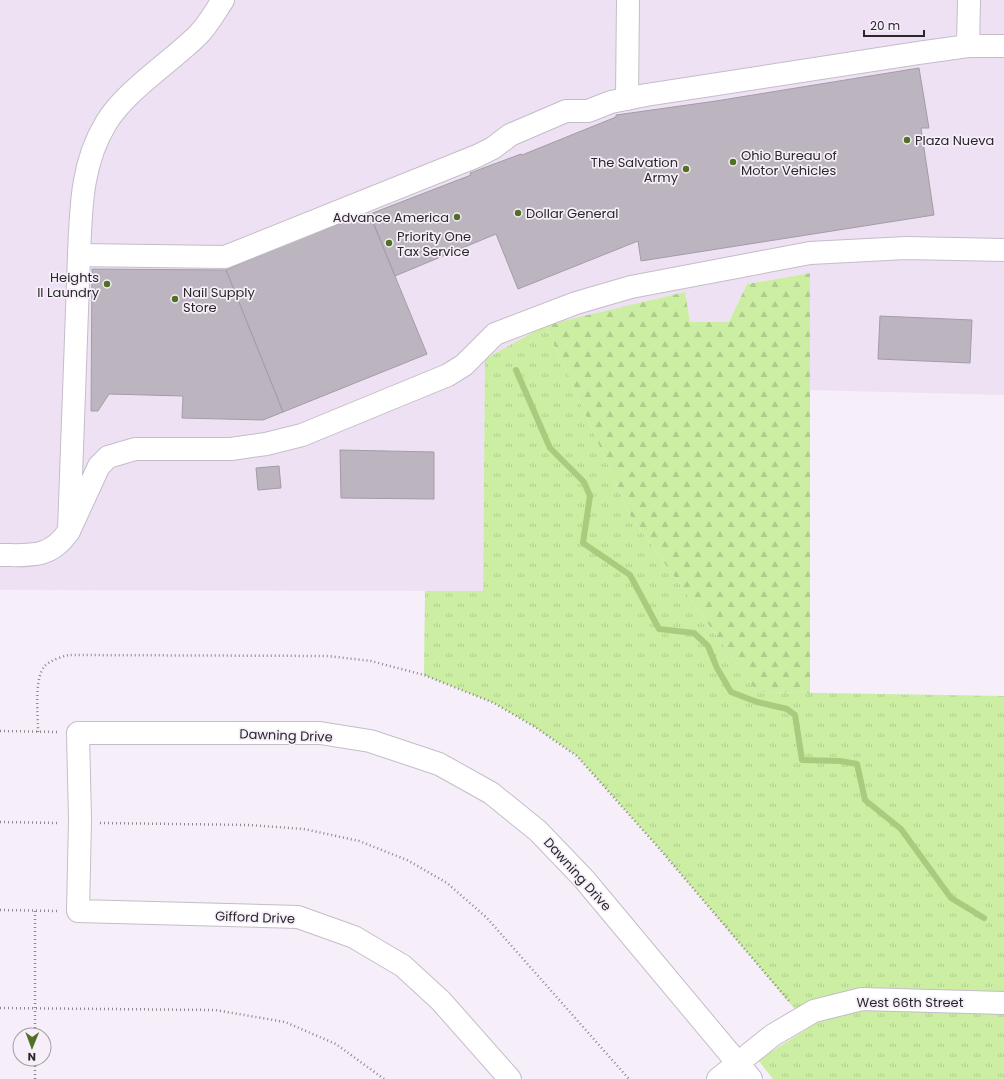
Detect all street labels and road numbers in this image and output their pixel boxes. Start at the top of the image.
street label: Dawning Drive [239,724,333,747]
street label: Dawning Drive [539,833,616,915]
street label: Gifford Drive [215,907,295,928]
street label: West 66th Street [857,993,964,1012]

